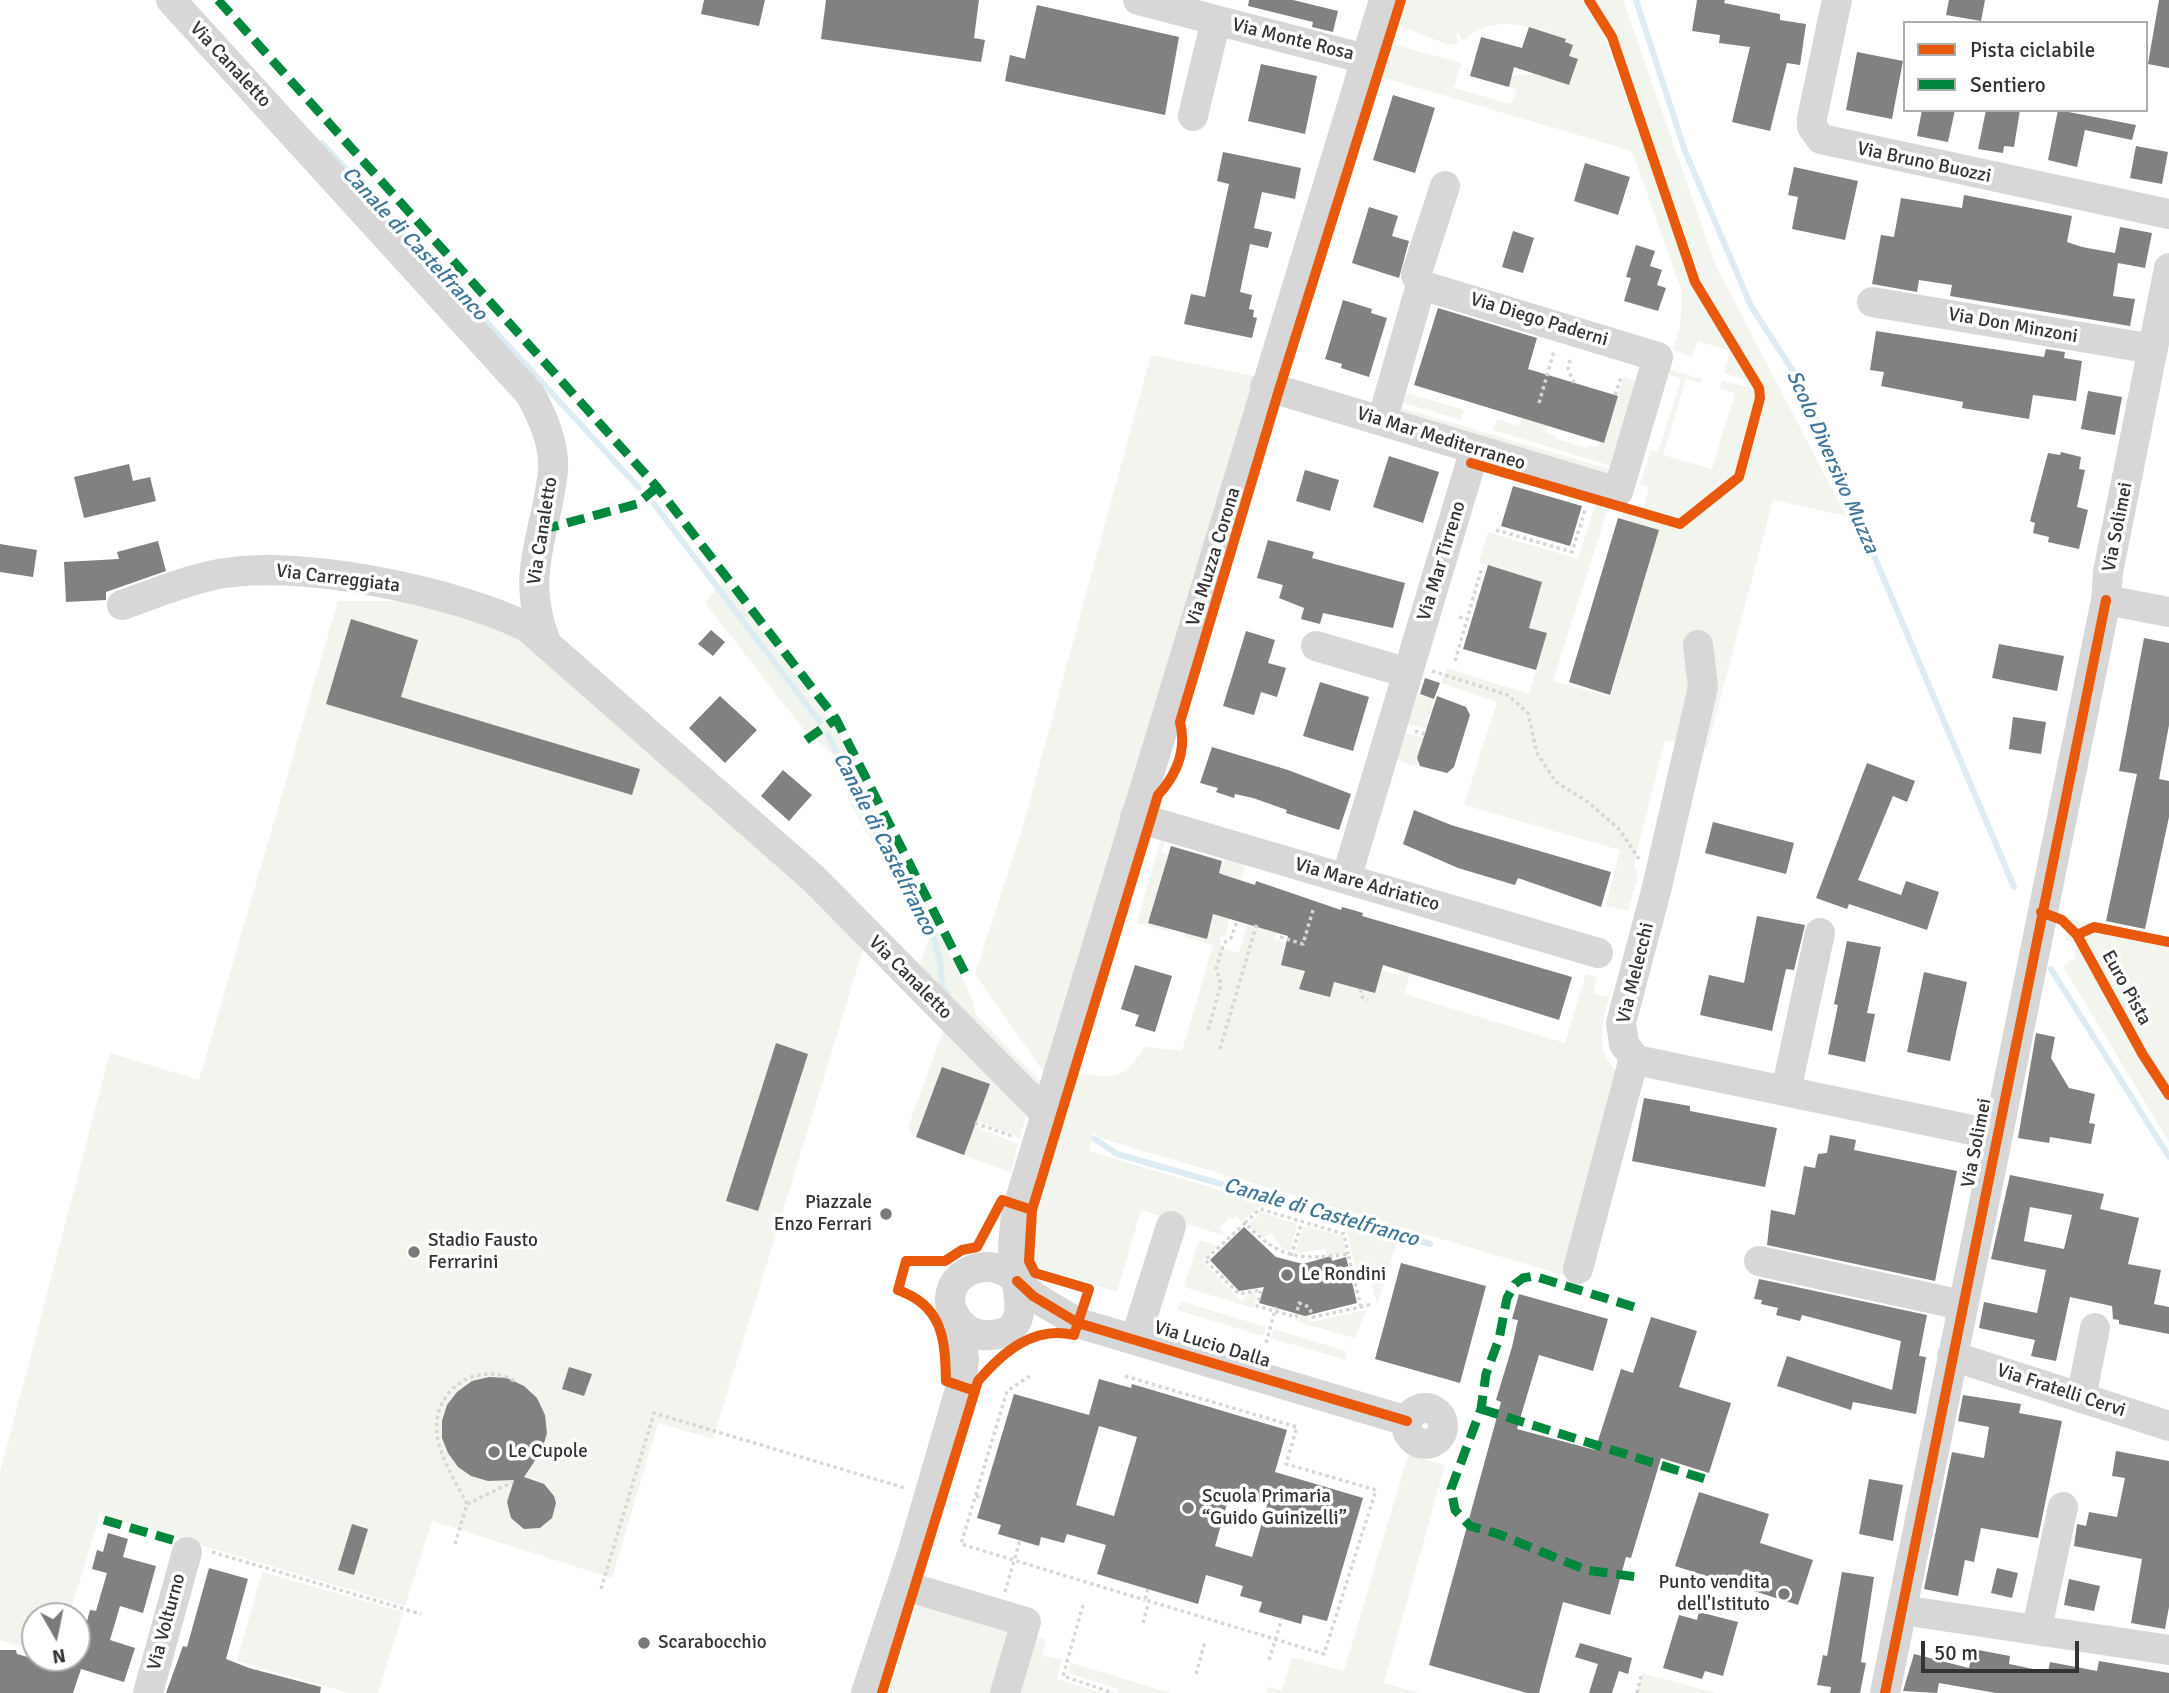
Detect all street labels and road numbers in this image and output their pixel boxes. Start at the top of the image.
street label: Via Monte Rosa [1230,14,1356,66]
street label: Via Canaletto [185,17,275,113]
street label: Via Bruno Buozzi [1855,138,1993,188]
street label: Via Diego Paderni [1467,288,1611,352]
street label: Via Don Minzoni [1946,303,2080,349]
street label: Via Mar Mediterraneo [1354,402,1528,476]
street label: Via Canaletto [523,476,563,586]
street label: Via Solimei [2098,480,2138,574]
street label: Via Muzza Corona [1182,485,1246,629]
street label: Via Mar Tirreno [1413,498,1471,624]
street label: Via Carreggiata [275,560,401,598]
street label: Via Mare Adriatico [1292,853,1442,917]
street label: Via Melecchi [1612,920,1660,1026]
street label: Via Canaletto [863,931,957,1025]
street label: Euro Pista [2096,947,2156,1029]
street label: Via Solimei [1957,1096,1997,1190]
street label: Via Lucio Dalla [1151,1316,1273,1374]
street label: Via Fratelli Cervi [1994,1359,2128,1423]
street label: Via Volturno [143,1571,191,1673]

